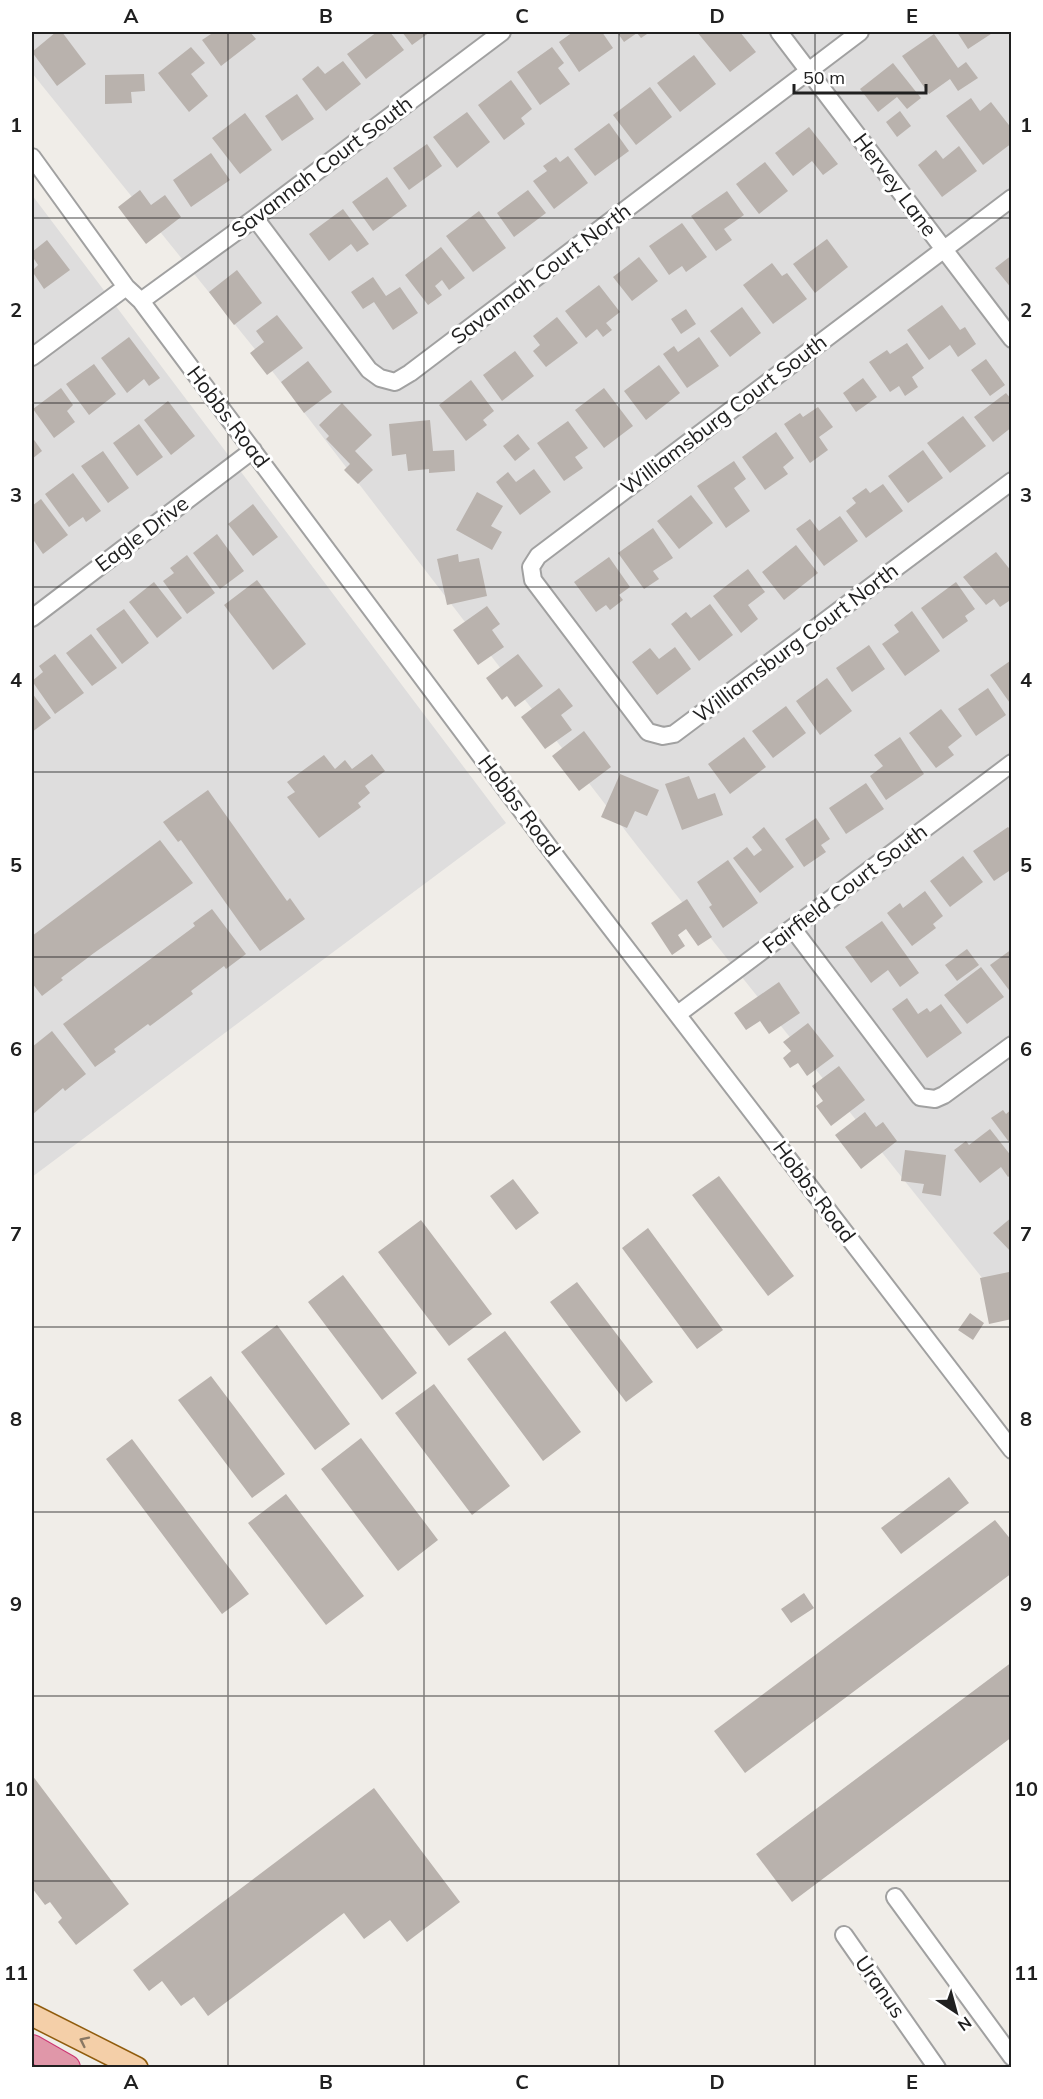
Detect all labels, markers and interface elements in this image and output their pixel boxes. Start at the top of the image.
text: A [124,3,139,28]
text: B [319,3,333,28]
text: C [515,3,529,28]
text: D [709,3,725,28]
text: E [906,3,918,28]
scale bar [794,57,926,95]
text: 50 m [803,66,845,89]
street label: Savannah Court South [226,90,417,243]
text: 1 [10,112,22,137]
text: 1 [1020,112,1032,137]
street label: Hervey Lane [849,128,943,241]
street label: Savannah Court North [445,197,635,349]
text: 2 [10,297,22,322]
text: 2 [1020,297,1032,322]
street label: Williamsburg Court South [615,328,831,500]
street label: Hobbs Road [182,360,275,472]
text: 3 [10,482,22,507]
text: 3 [1020,482,1032,507]
street label: Eagle Drive [90,490,193,577]
street label: Williamsburg Court North [688,557,903,728]
text: 4 [10,667,22,692]
text: 4 [1020,667,1032,692]
street label: Hobbs Road [473,749,566,861]
street label: Fairfield Court South [757,818,932,959]
text: 5 [10,852,22,877]
text: 5 [1020,852,1032,877]
text: 6 [10,1036,22,1061]
text: 6 [1020,1036,1032,1061]
street label: Hobbs Road [768,1135,861,1247]
text: 7 [10,1221,22,1246]
text: 7 [1020,1221,1032,1246]
text: 8 [10,1406,22,1431]
text: 8 [1020,1406,1032,1431]
text: 9 [10,1591,22,1616]
text: 9 [1020,1591,1032,1616]
text: 10 [4,1776,28,1801]
text: 10 [1014,1776,1038,1801]
street label: Uranus [850,1950,912,2023]
text: 11 [4,1960,28,1985]
text: 11 [1014,1960,1038,1985]
north arrow [926,1982,986,2042]
text: N [954,2012,976,2036]
one-way arrow [80,2037,91,2049]
text: A [124,2069,139,2094]
text: B [319,2069,333,2094]
text: C [515,2069,529,2094]
text: D [709,2069,725,2094]
text: E [906,2069,918,2094]

